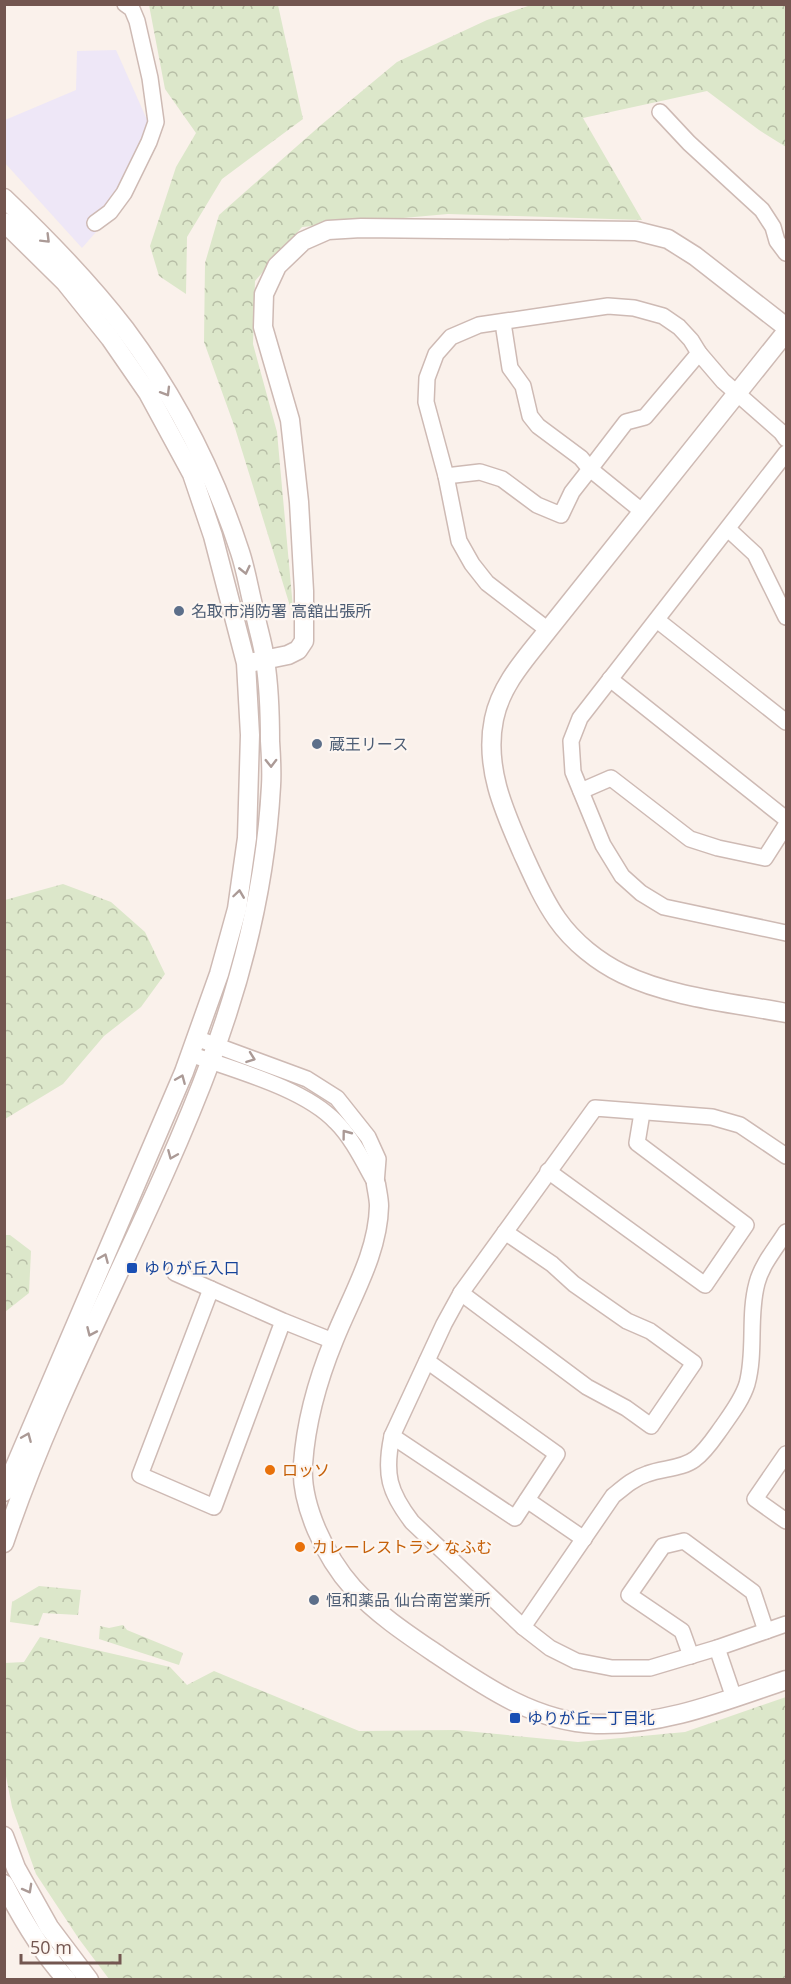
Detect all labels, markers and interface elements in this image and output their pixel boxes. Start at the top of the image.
one-way arrow [39,232,50,243]
one-way arrow [159,386,171,396]
one-way arrow [237,565,250,575]
place label: 名取市消防署 高舘出張所 [191,600,371,622]
marker: 名取市消防署 高舘出張所 [172,604,186,618]
place label: 蔵王リース [329,733,408,755]
marker: 蔵王リース [310,737,324,751]
one-way arrow [265,758,277,767]
one-way arrow [233,889,245,898]
one-way arrow [245,1051,256,1064]
one-way arrow [174,1075,186,1086]
one-way arrow [342,1129,353,1140]
one-way arrow [167,1148,179,1159]
one-way arrow [97,1254,109,1265]
place label: ゆりが丘入口 [144,1257,240,1279]
marker: ゆりが丘入口 [125,1261,139,1275]
one-way arrow [86,1326,98,1337]
one-way arrow [20,1433,32,1444]
place label: ロッソ [282,1459,330,1481]
marker: ロッソ [263,1463,277,1477]
place label: カレーレストラン なふむ [312,1536,492,1558]
marker: カレーレストラン なふむ [293,1540,307,1554]
place label: 恒和薬品 仙台南営業所 [326,1589,490,1611]
marker: 恒和薬品 仙台南営業所 [307,1593,321,1607]
place label: ゆりが丘一丁目北 [527,1707,655,1729]
marker: ゆりが丘一丁目北 [508,1711,522,1725]
one-way arrow [21,1883,32,1893]
scale bar [21,1927,120,1965]
text: 50 m [30,1935,72,1959]

